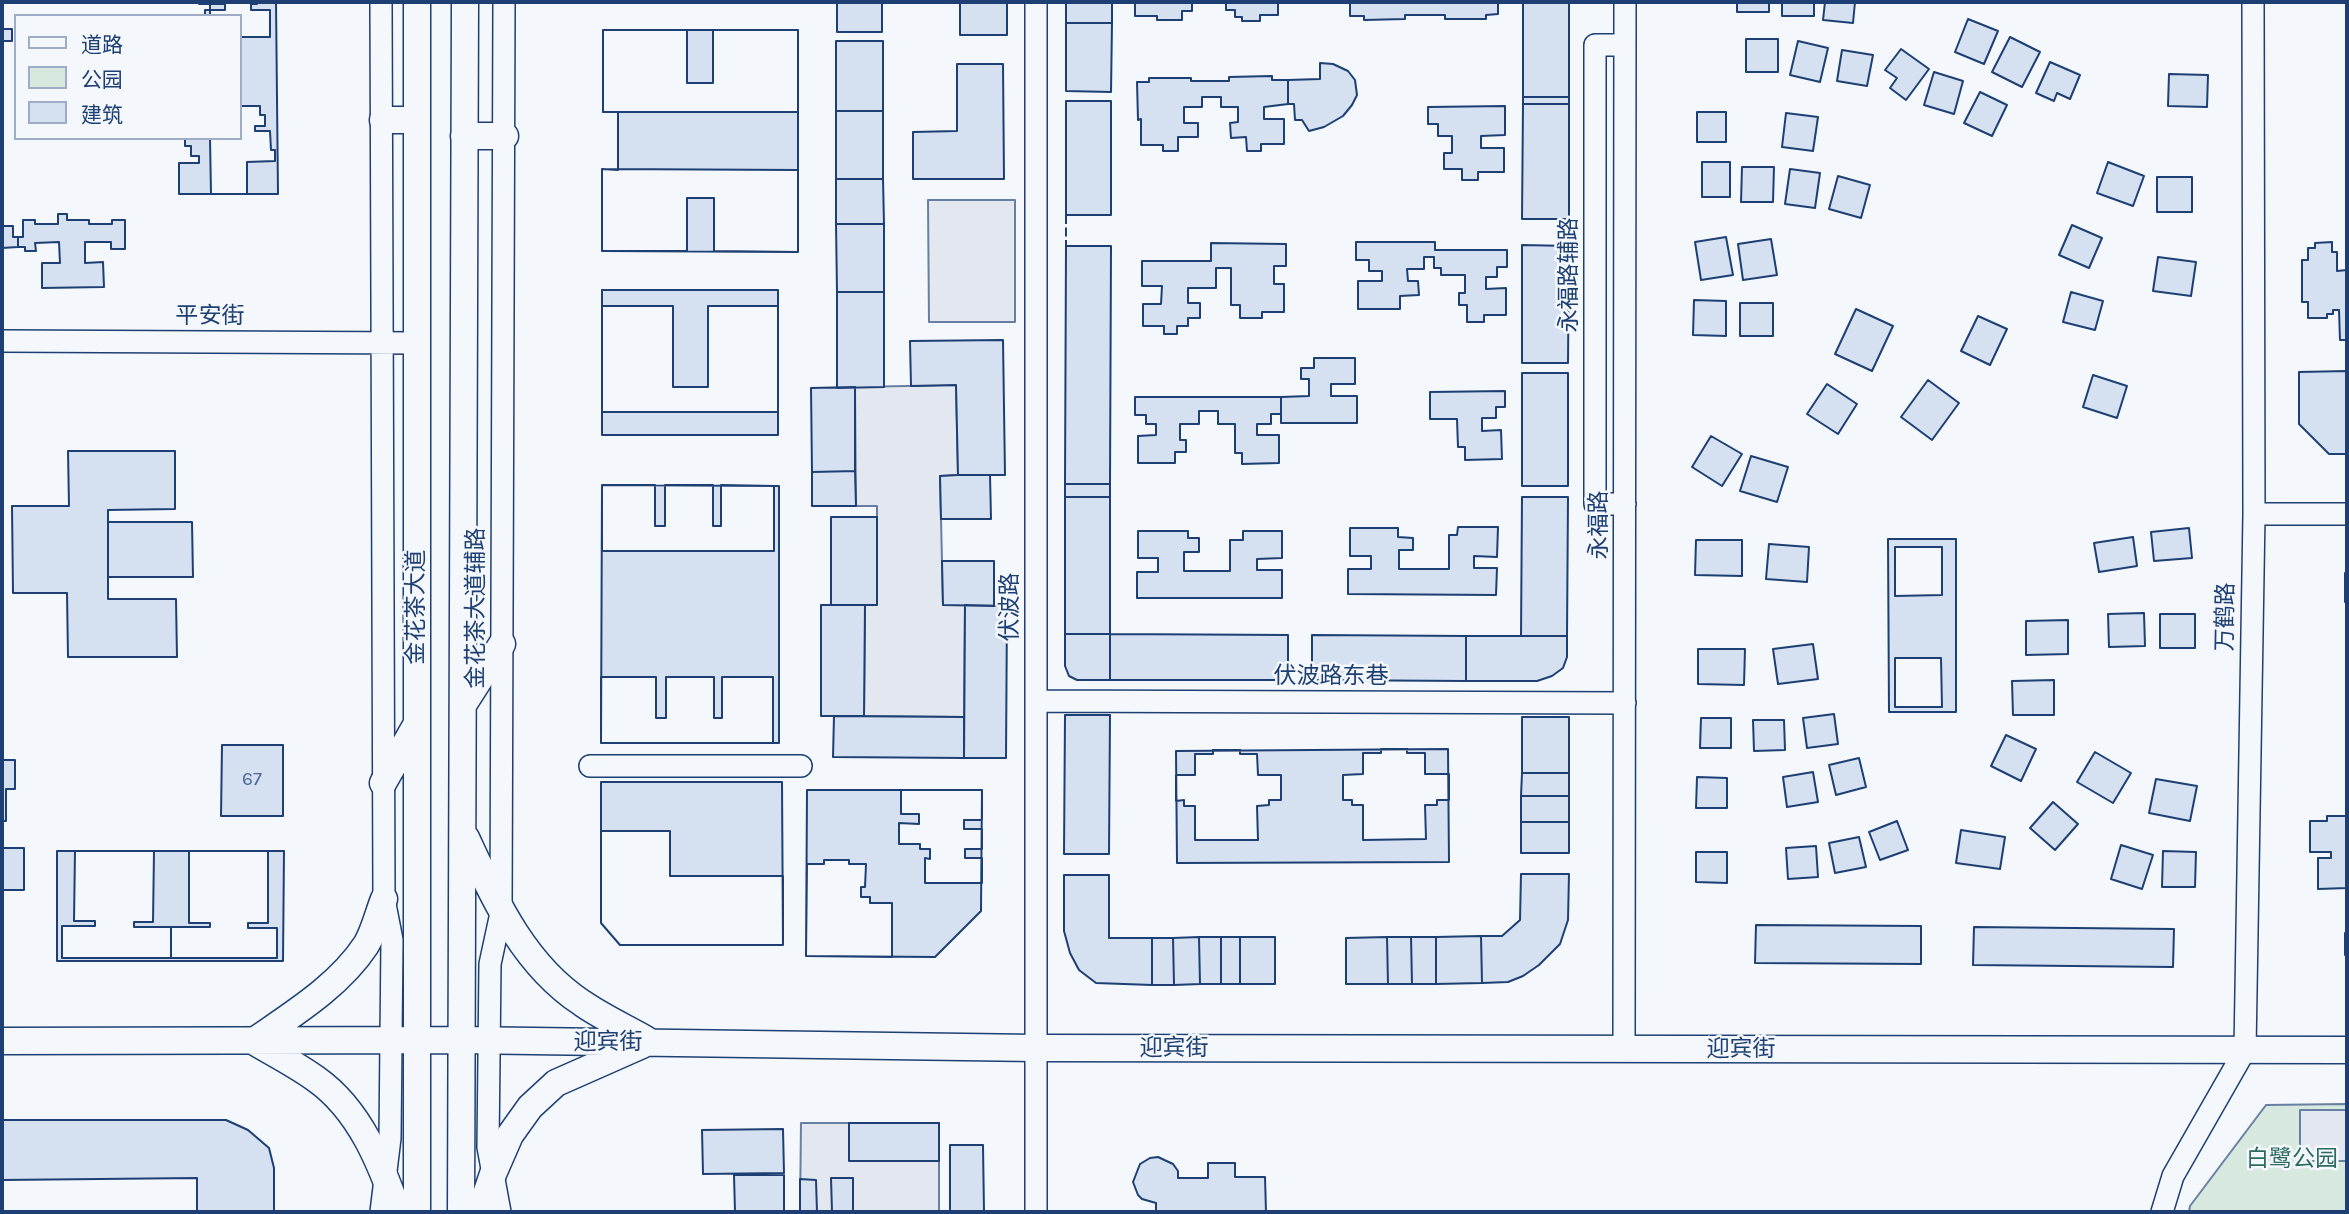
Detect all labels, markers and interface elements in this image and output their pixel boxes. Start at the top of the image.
legend [14,14,242,140]
text: 道路 [81,33,123,57]
text: 公园 [81,68,123,92]
text: 建筑 [81,103,123,127]
street label: 永福路辅路 [1555,218,1583,332]
street label: 平安街 [176,302,244,330]
street label: 永福路 [1585,491,1613,559]
street label: 金花茶大道辅路 [462,528,490,688]
street label: 金花茶大道 [402,550,430,664]
street label: 伏波路 [996,573,1024,641]
street label: 万鹤路 [2212,582,2240,652]
street label: 伏波路东巷 [1274,662,1388,690]
house number: 67 [242,769,262,791]
street label: 迎宾街 [574,1028,642,1056]
street label: 迎宾街 [1140,1034,1208,1062]
street label: 迎宾街 [1707,1035,1775,1063]
park label: 白鹭公园 [2246,1145,2338,1173]

